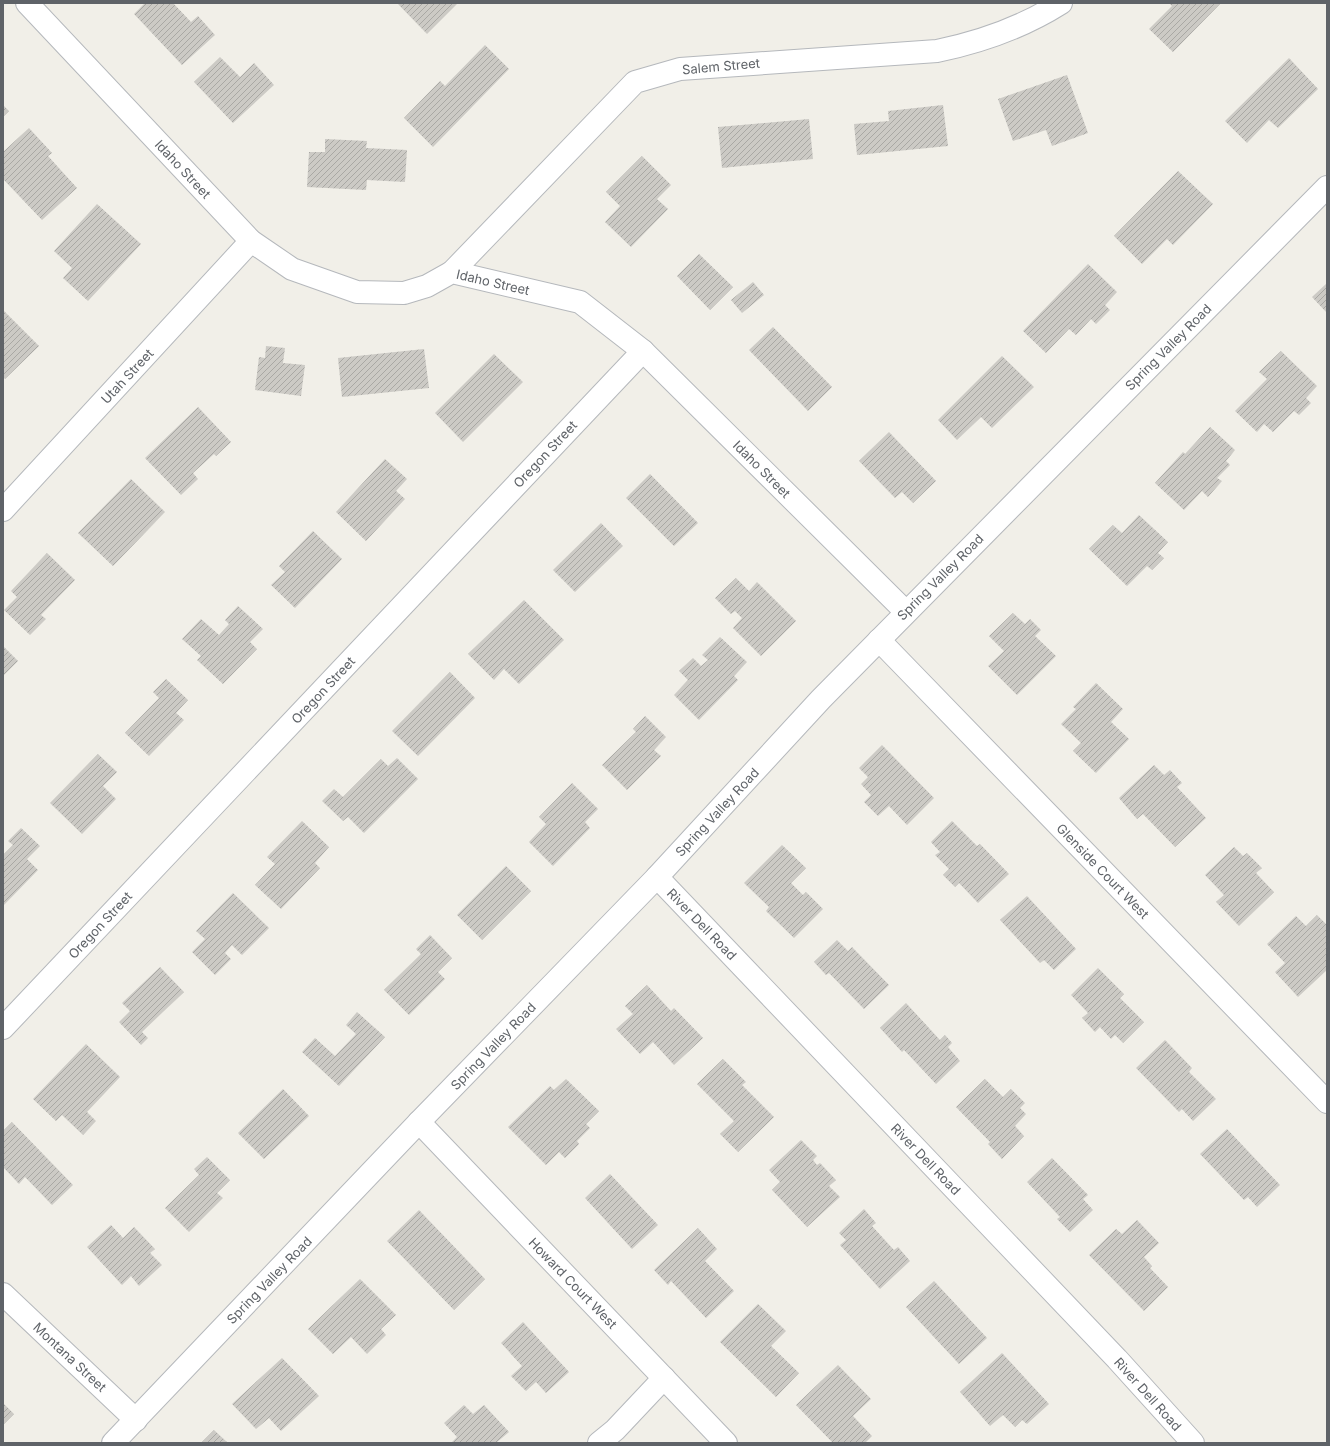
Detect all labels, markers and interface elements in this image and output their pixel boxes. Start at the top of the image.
street label: Salem Street [681,55,761,77]
street label: Idaho Street [152,136,214,202]
street label: Idaho Street [455,266,531,298]
street label: Spring Valley Road [1122,301,1214,393]
street label: Utah Street [98,345,156,407]
street label: Oregon Street [510,417,580,491]
street label: Idaho Street [730,437,794,501]
street label: Spring Valley Road [894,531,986,623]
street label: Oregon Street [288,653,358,727]
street label: Spring Valley Road [672,764,762,860]
street label: Glenside Court West [1053,820,1153,922]
street label: River Dell Road [664,885,740,963]
street label: Oregon Street [65,888,135,962]
street label: Spring Valley Road [447,999,539,1093]
street label: River Dell Road [888,1120,964,1198]
street label: Spring Valley Road [223,1233,315,1327]
street label: Howard Court West [525,1234,621,1332]
street label: Montana Street [30,1319,110,1395]
street label: River Dell Road [1111,1354,1185,1434]

